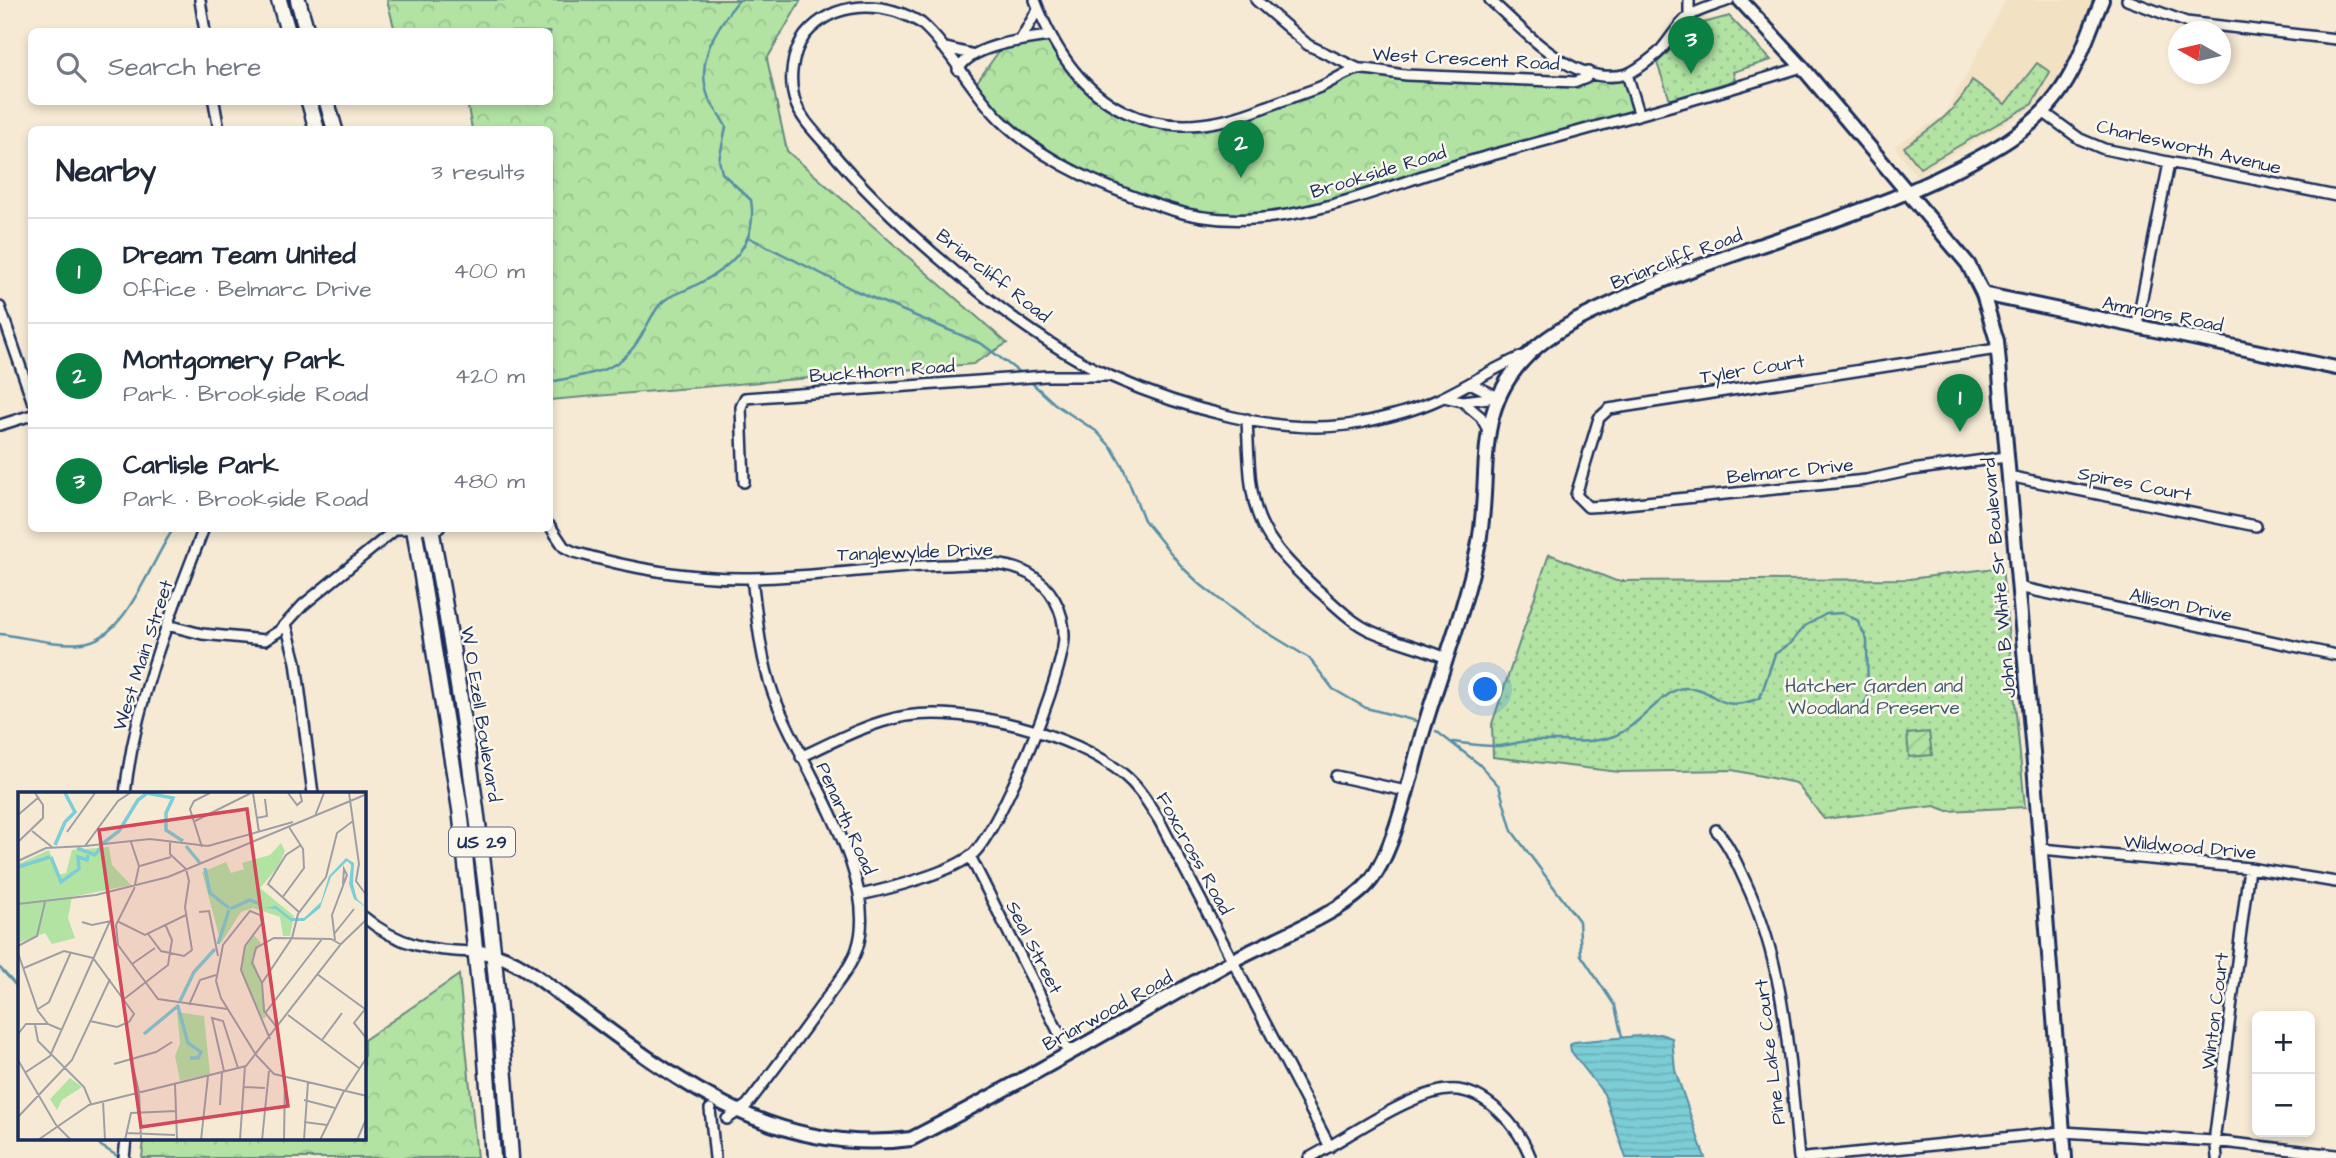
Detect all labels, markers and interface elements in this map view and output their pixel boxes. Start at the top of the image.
pin: 3 [1668,16,1714,74]
north arrow [2168,21,2231,84]
search box [28,28,553,105]
street label: West Crescent Road [1372,41,1560,78]
icon: search [52,48,90,86]
text: Search here [108,49,261,85]
street label: Charlesworth Avenue [2094,113,2284,182]
pin: 2 [1218,120,1264,178]
street label: Brookside Road [1307,139,1450,206]
text: Nearby [56,151,156,193]
text: 3 results [431,156,525,188]
street label: Briarcliff Road [1607,222,1746,297]
street label: Briarcliff Road [930,223,1056,330]
text: Dream Team United [123,237,356,273]
text: 1 [78,255,80,287]
text: 400 m [453,255,525,287]
text: Office · Belmarc Drive [123,273,372,305]
street label: Ammons Road [2100,290,2226,339]
text: Montgomery Park [123,342,344,378]
street label: Tyler Court [1698,348,1807,392]
street label: Buckthorn Road [808,353,956,390]
text: 2 [72,360,86,392]
text: 420 m [455,360,525,392]
pin: 1 [1937,374,1983,432]
text: Park · Brookside Road [123,378,368,410]
text: Carlisle Park [123,447,279,483]
street label: Belmarc Drive [1726,451,1855,492]
street label: John B White Sr Boulevard [1976,456,2023,699]
street label: Spires Court [2075,460,2194,509]
text: 3 [73,465,85,497]
text: 480 m [453,465,525,497]
text: Park · Brookside Road [123,483,368,515]
street label: Tanglewylde Drive [836,536,994,570]
street label: West Main Street [106,576,181,734]
street label: Allison Drive [2127,581,2234,630]
street label: W O Ezell Boulevard [453,625,508,804]
your location [1468,672,1502,706]
park label: Hatcher Garden and Woodland Preserve [1785,673,1963,722]
street label: Penarth Road [809,758,883,879]
street label: Foxcross Road [1149,788,1239,920]
inset map [18,792,366,1140]
road number: US 29 [449,828,515,856]
street label: Wildwood Drive [2122,828,2257,867]
street label: Seal Street [999,896,1069,999]
street label: Winton Court [2195,951,2236,1071]
street label: Briarwood Road [1038,964,1178,1058]
street label: Pine Lake Court [1748,977,1793,1126]
map controls [2252,1011,2315,1137]
button: + [2252,1011,2315,1074]
button: − [2252,1074,2315,1137]

